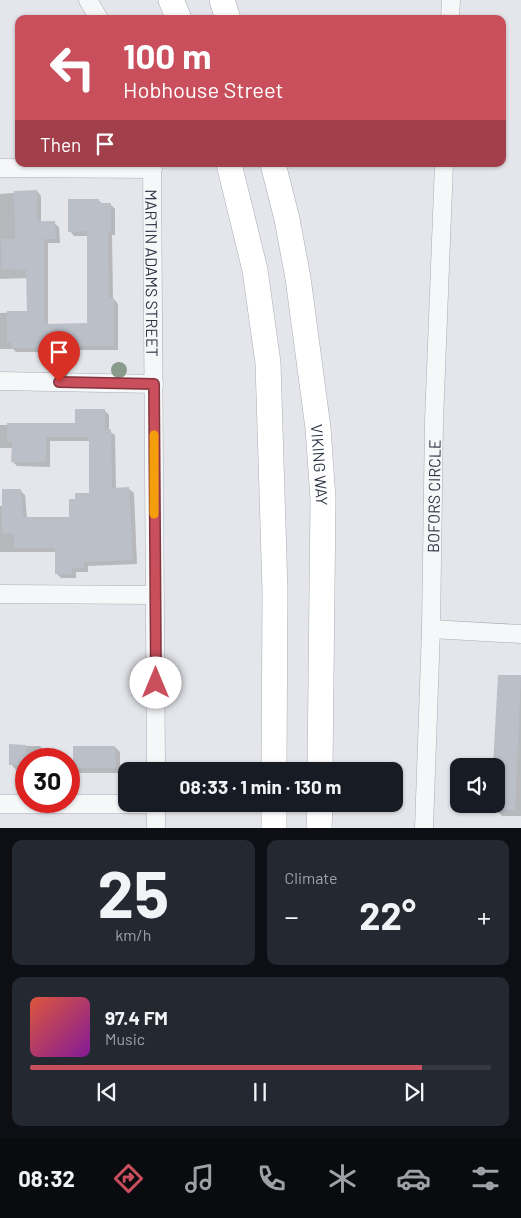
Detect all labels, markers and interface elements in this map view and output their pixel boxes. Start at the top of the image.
text: 100 m [123,34,212,76]
icon: left [40,35,105,100]
text: Hobhouse Street [123,76,284,102]
icon: arrive [91,130,119,158]
text: Then [40,133,81,156]
street label: MARTIN ADAMS STREET [143,189,163,357]
pin [38,331,80,382]
icon: arrive [45,338,73,366]
street label: VIKING WAY [308,423,333,506]
street label: BOFORS CIRCLE [423,439,443,553]
position arrow [129,656,181,708]
speed limit sign: 30 [15,748,80,813]
map controls [450,758,505,813]
button: sound [450,758,505,813]
text: 08:33 · 1 min · 130 m [180,775,341,798]
text: 25 [98,853,169,931]
text: Climate [285,868,337,887]
text: 22° [359,892,416,938]
text: − [285,899,299,933]
text: + [477,899,491,933]
text: km/h [115,925,151,944]
text: 97.4 FM [105,1006,168,1029]
text: Music [105,1029,145,1048]
icon: previous [93,1078,121,1106]
icon: pause [246,1078,274,1106]
icon: next [400,1078,428,1106]
icon: directions [111,1161,146,1196]
icon: music [182,1161,217,1196]
icon: phone [254,1161,289,1196]
icon: climate [325,1161,360,1196]
icon: car [396,1161,431,1196]
icon: filters [468,1161,503,1196]
text: 08:32 [18,1165,75,1191]

